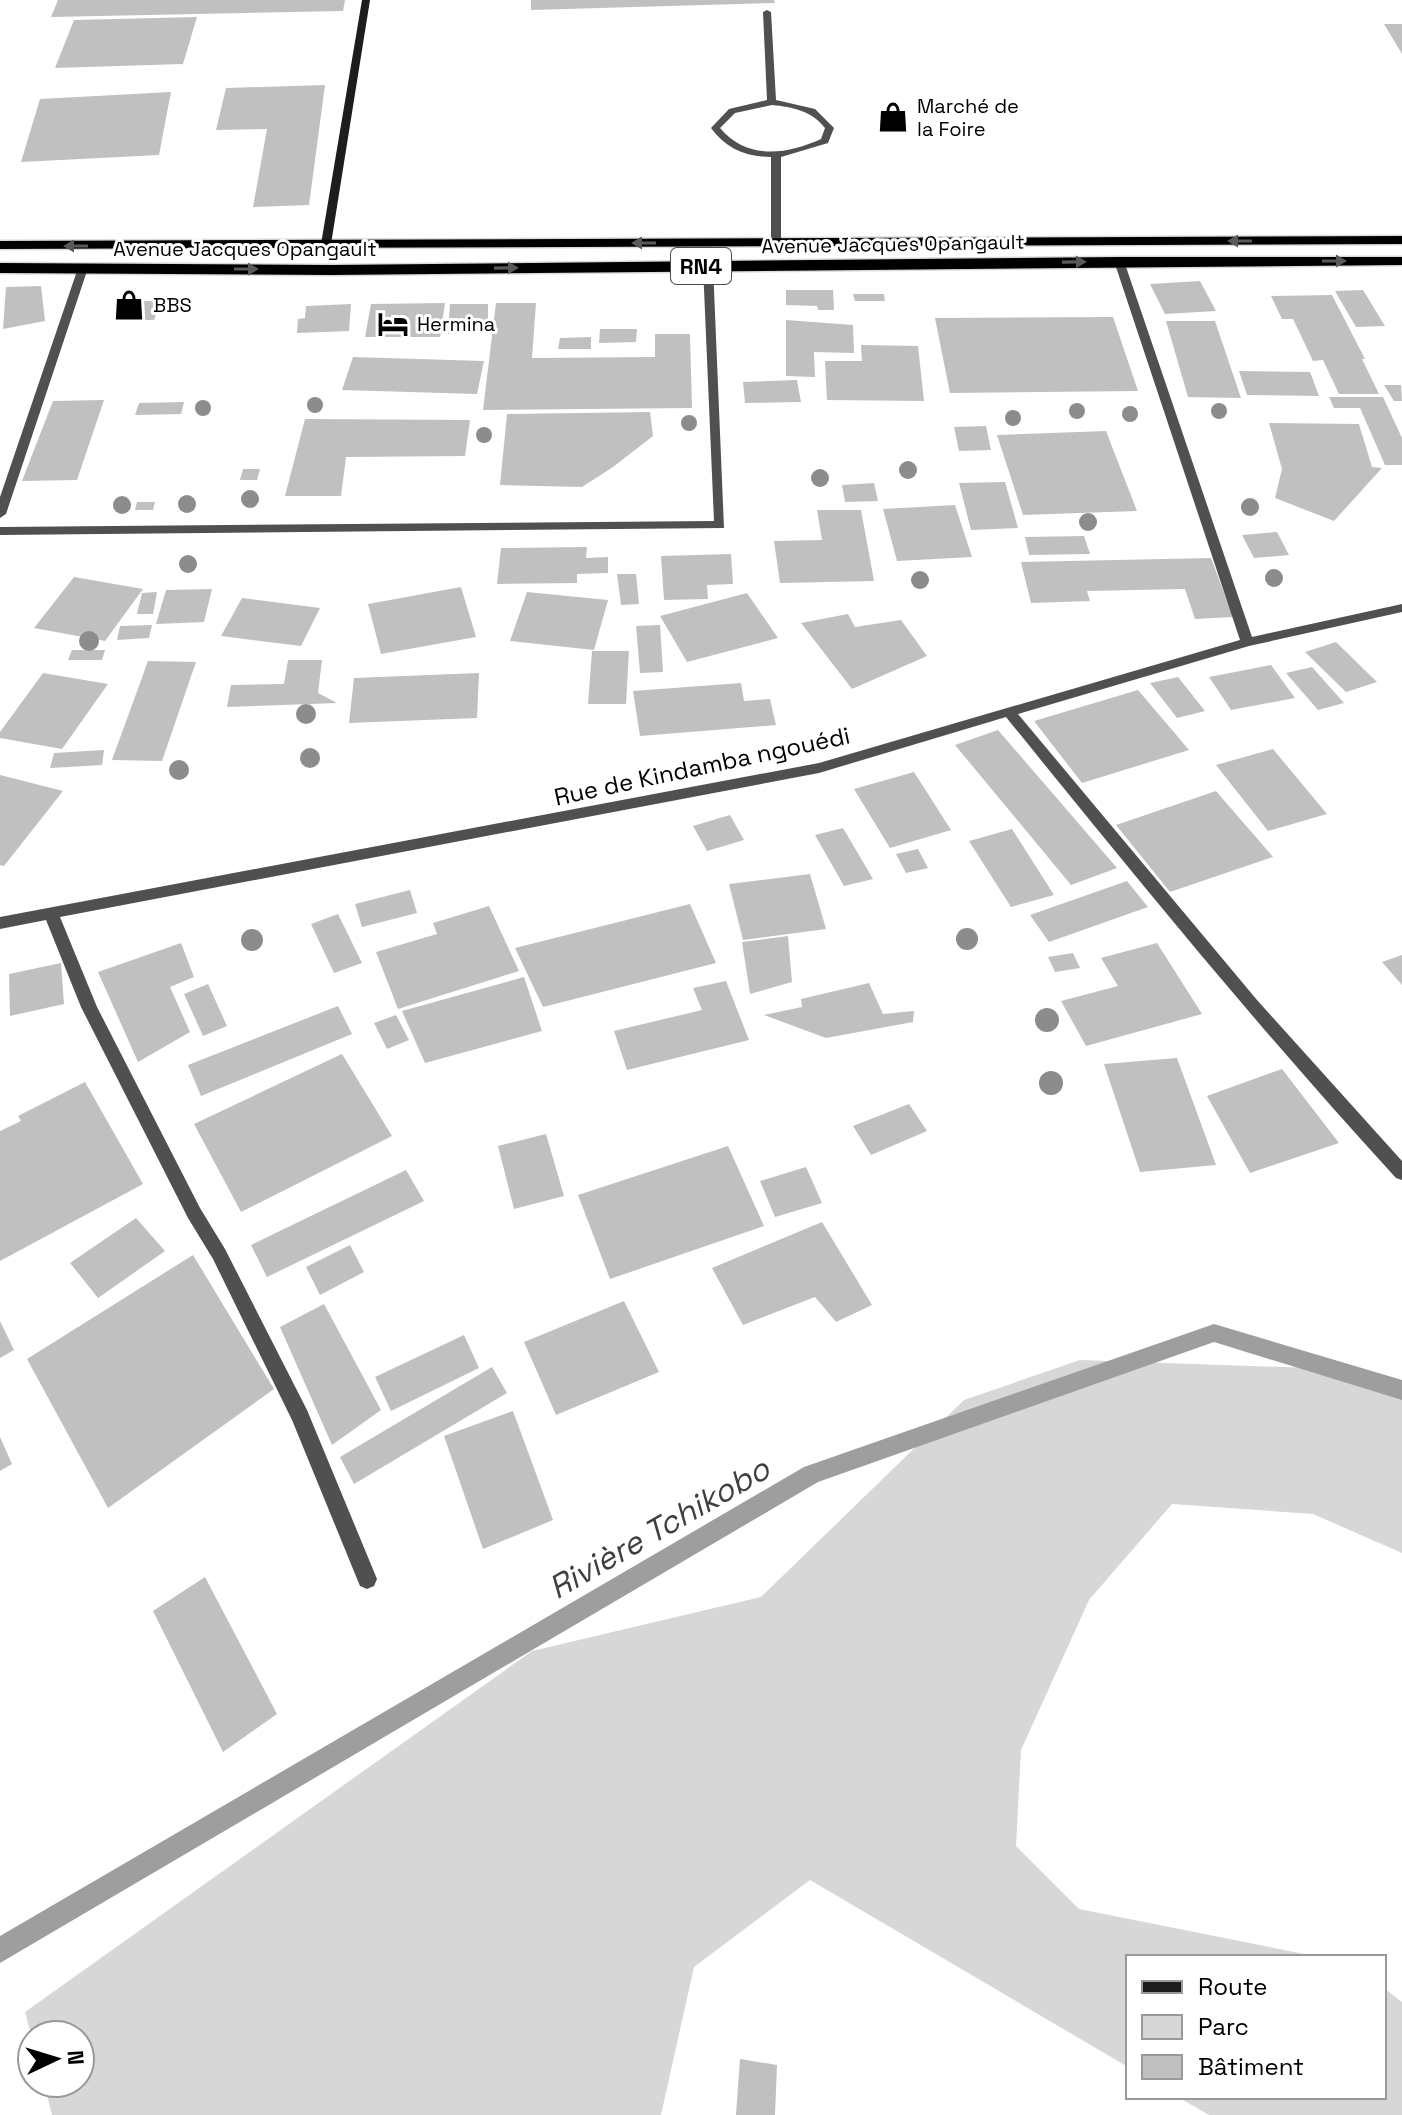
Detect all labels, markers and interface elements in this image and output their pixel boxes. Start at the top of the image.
place label: Marché de la Foire [917,93,1019,142]
shop icon: Marché de la Foire [876,100,910,134]
street label: Avenue Jacques Opangault [761,229,1025,259]
one-way arrow [1227,235,1252,247]
street label: Avenue Jacques Opangault [113,236,377,262]
one-way arrow [631,237,656,249]
one-way arrow [63,240,88,252]
road number: RN4 [671,248,731,284]
one-way arrow [1062,255,1087,268]
one-way arrow [1322,255,1347,267]
one-way arrow [494,262,519,274]
one-way arrow [234,263,259,275]
shop icon: BBS [112,288,146,322]
place label: BBS [153,292,192,318]
hotel icon: Hermina [376,307,410,341]
place label: Hermina [417,311,495,337]
street label: Rue de Kindamba ngouédi [551,719,853,813]
water label: Rivière Tchikobo [541,1448,778,1607]
legend [1126,1955,1386,2099]
text: Route [1198,1971,1267,2002]
text: Parc [1198,2011,1249,2042]
north arrow [16,2019,96,2099]
text: N [61,2049,90,2066]
text: Bâtiment [1198,2051,1304,2082]

